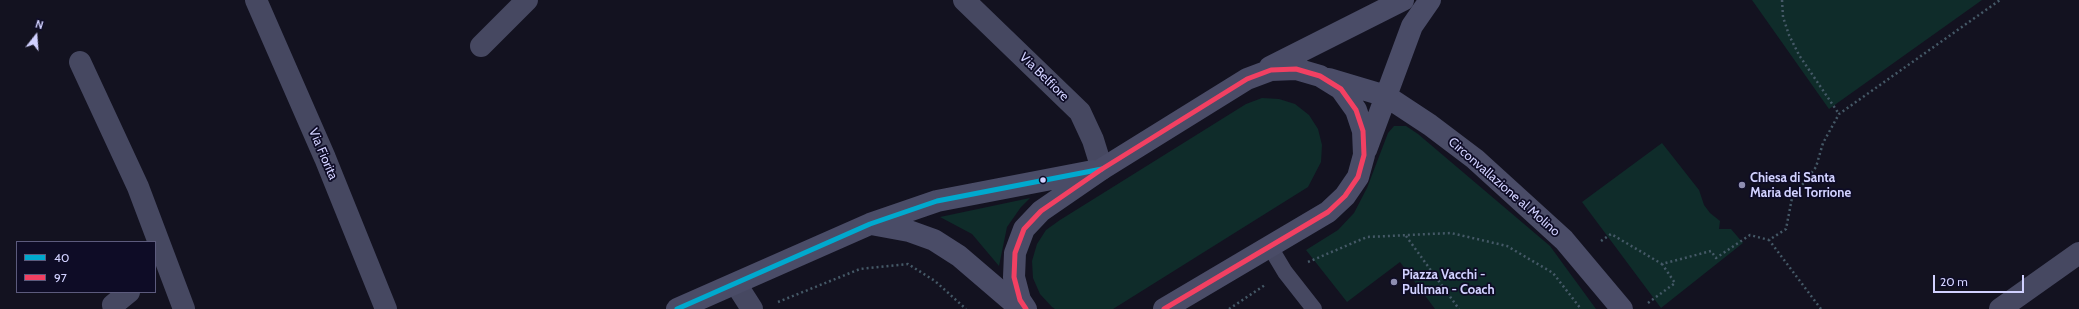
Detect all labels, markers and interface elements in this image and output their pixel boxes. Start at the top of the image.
north arrow [16,16,56,56]
text: N [34,17,45,32]
street label: Via Belfiore [1016,50,1072,104]
street label: Via Fiorita [305,126,341,182]
street label: Circonvallazione al Molino [1445,134,1563,240]
place label: Chiesa di Santa Maria del Torrione [1750,170,1851,201]
unlabelled marker [1038,175,1048,185]
marker: Chiesa di Santa Maria del Torrione [1737,180,1747,190]
legend [16,241,156,293]
text: 40 [54,250,69,265]
place label: Piazza Vacchi - Pullman - Coach [1402,267,1495,298]
scale bar [1935,267,2026,293]
text: 97 [54,270,67,285]
text: 20 m [1940,274,1968,289]
marker: Piazza Vacchi - Pullman - Coach [1389,277,1399,287]

